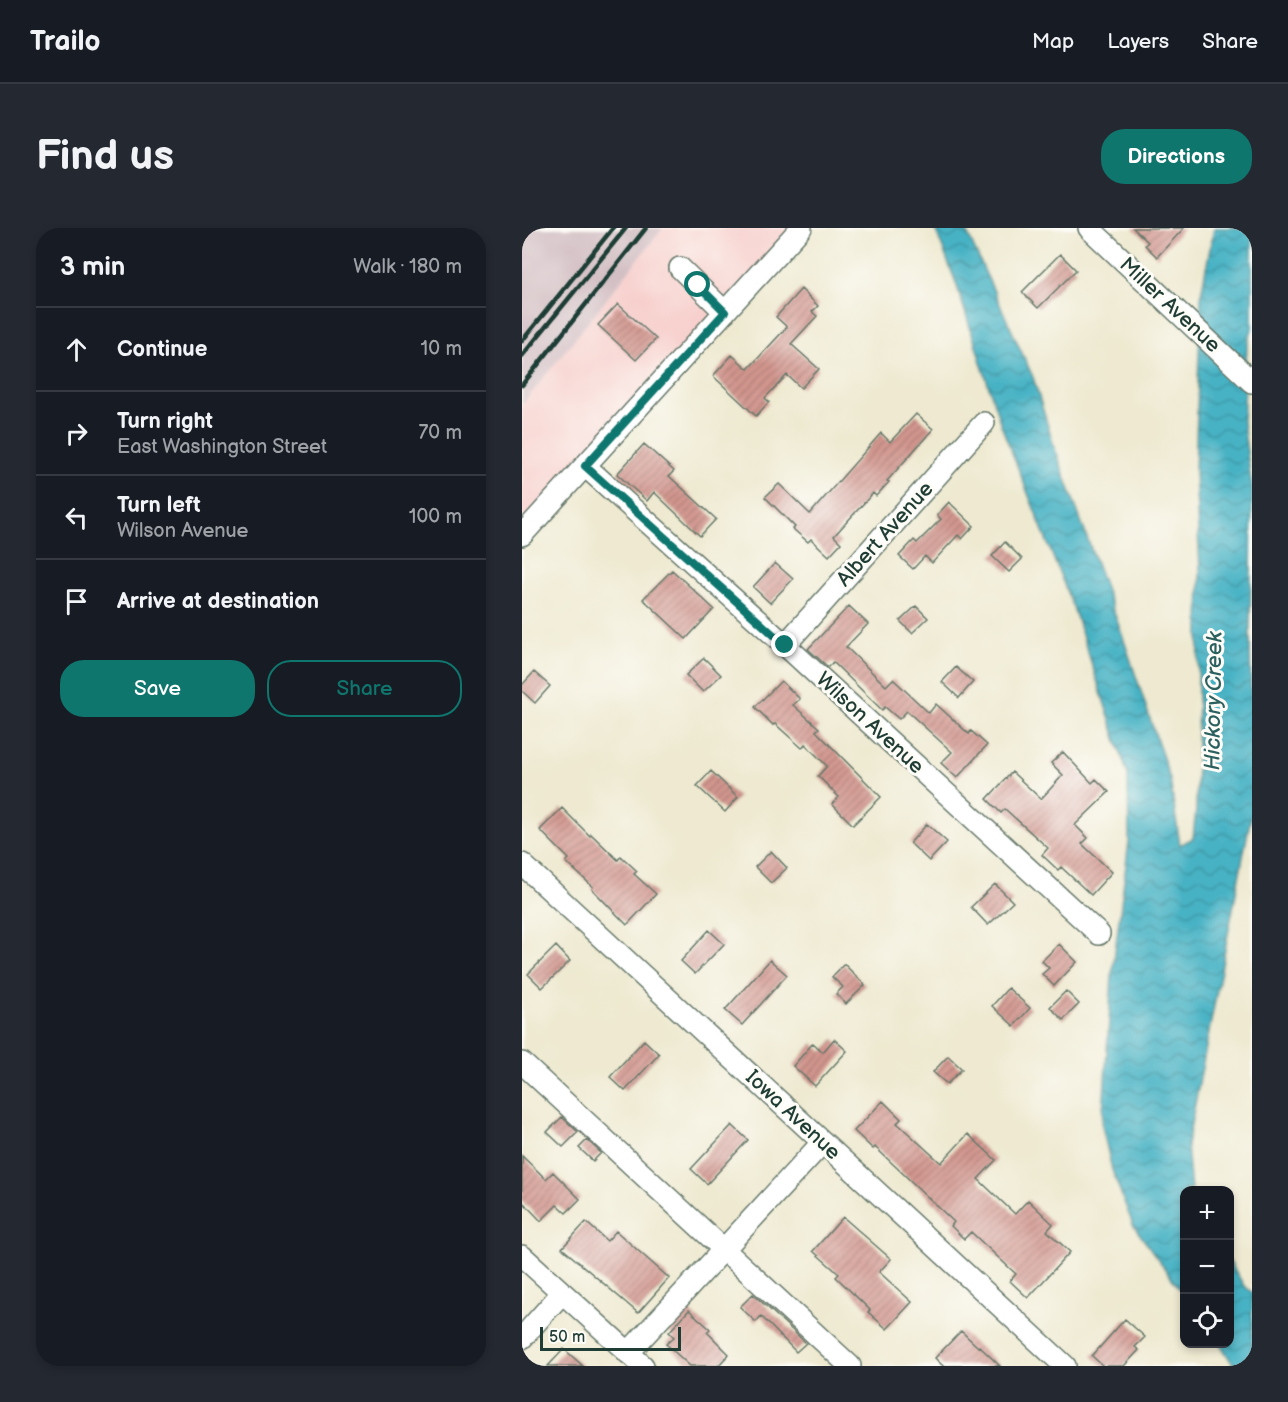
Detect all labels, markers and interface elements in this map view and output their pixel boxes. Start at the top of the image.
text: Trailo [30,25,101,58]
text: Map [1032,29,1074,54]
text: Layers [1107,29,1169,54]
text: Share [1202,29,1258,54]
button: Directions [1101,129,1252,184]
text: Find us [36,131,174,182]
text: 3 min [60,252,125,283]
street label: Miller Avenue [1115,252,1225,358]
text: Walk · 180 m [353,255,462,279]
route start [684,271,710,297]
icon: ahead [60,333,93,366]
text: Continue [117,336,207,363]
text: 10 m [421,337,462,361]
text: Turn right [117,408,213,435]
icon: right [60,417,93,450]
text: 70 m [418,421,462,445]
text: East Washington Street [117,435,327,459]
street label: Albert Avenue [831,477,939,591]
text: Turn left [117,492,201,519]
icon: left [60,501,93,534]
text: 100 m [409,505,462,529]
text: Wilson Avenue [117,519,248,543]
icon: arrive [60,585,93,618]
text: Arrive at destination [117,588,319,615]
water label: Hickory Creek [1199,630,1229,771]
route end [771,631,797,657]
button: Save [60,660,255,717]
button: Share [267,660,462,717]
street label: Wilson Avenue [811,667,929,779]
street label: Iowa Avenue [740,1065,846,1165]
map controls [1180,1186,1234,1348]
button: + [1180,1186,1234,1240]
button: − [1180,1240,1234,1294]
button: locate [1180,1294,1234,1348]
scale bar [540,1324,681,1352]
text: 50 m [549,1328,585,1347]

